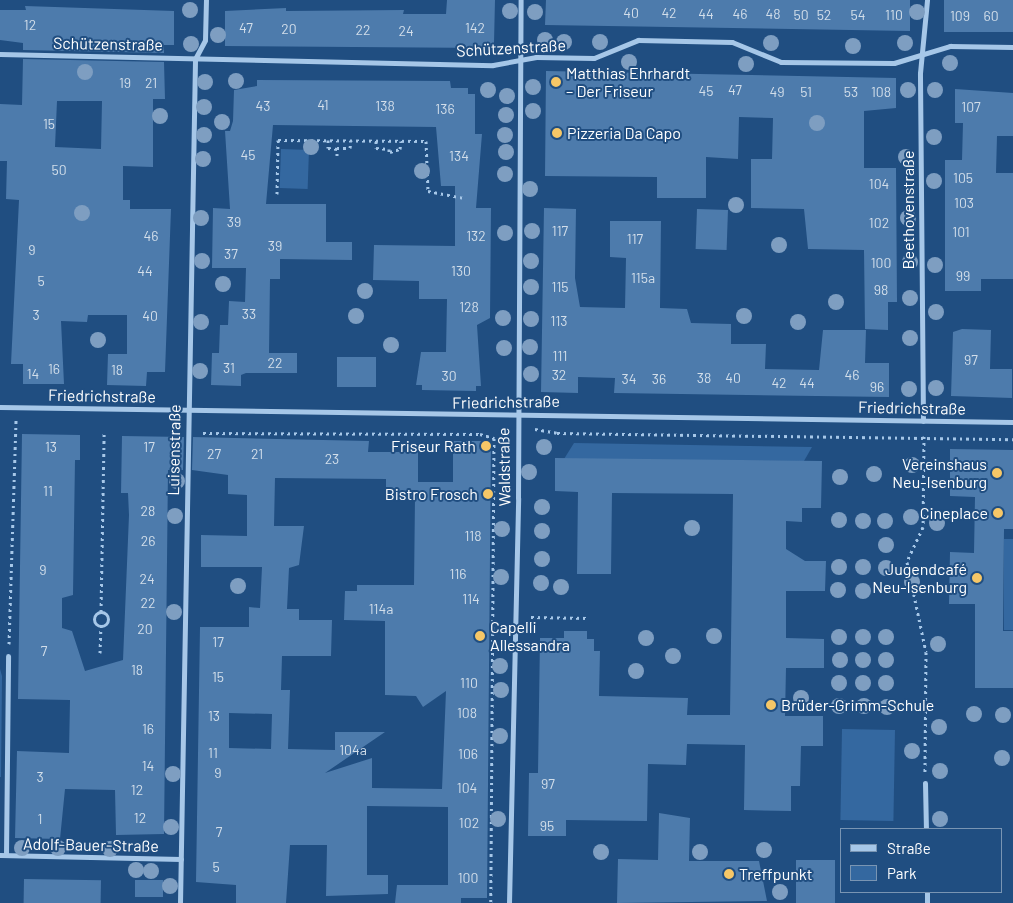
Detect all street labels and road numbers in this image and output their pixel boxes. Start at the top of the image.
street label: Schützenstraße [53,33,163,55]
street label: Schützenstraße [456,36,566,60]
street label: Beethovenstraße [898,150,918,270]
street label: Friedrichstraße [48,385,156,407]
street label: Friedrichstraße [452,391,560,413]
street label: Friedrichstraße [858,397,966,419]
street label: Luisenstraße [164,404,184,496]
street label: Waldstraße [494,427,514,507]
street label: Adolf-Bauer-Straße [23,834,159,856]

